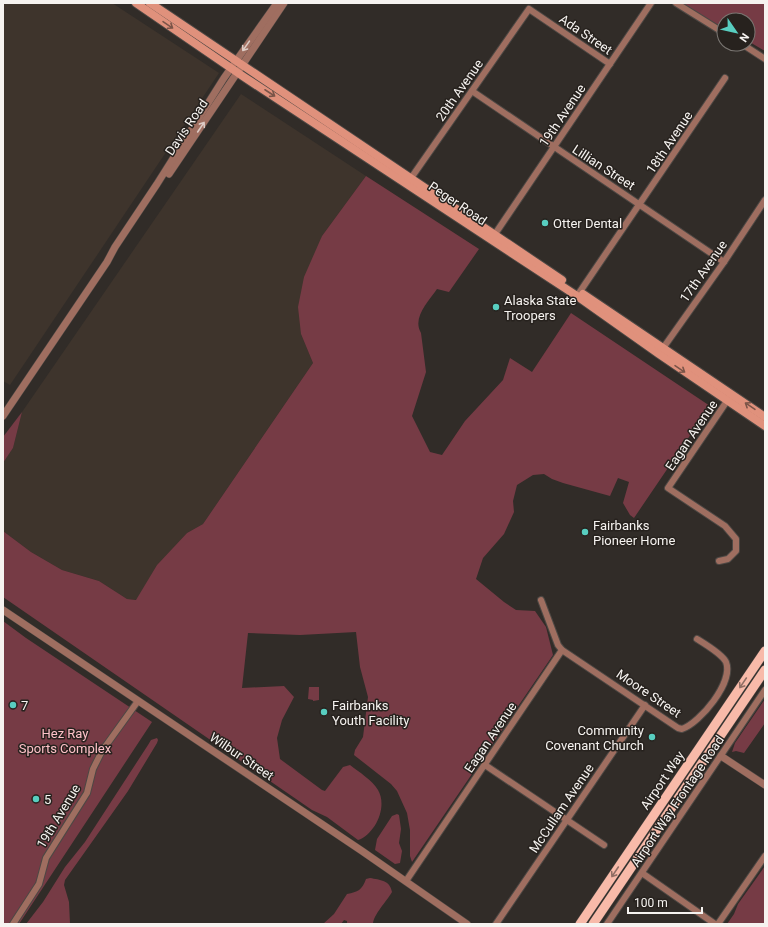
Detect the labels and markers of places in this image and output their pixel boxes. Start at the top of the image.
place label: Otter Dental [553,216,622,231]
marker: Otter Dental [540,218,550,228]
place label: Alaska State Troopers [504,293,577,323]
marker: Alaska State Troopers [491,302,501,312]
place label: Fairbanks Pioneer Home [593,518,675,548]
marker: Fairbanks Pioneer Home [580,527,590,537]
place label: 7 [21,698,28,713]
place label: Fairbanks Youth Facility [332,698,409,728]
marker: 7 [8,700,18,710]
marker: Fairbanks Youth Facility [319,707,329,717]
place label: Community Covenant Church [545,723,644,753]
marker: Community Covenant Church [647,732,657,742]
place label: 5 [44,792,51,807]
marker: 5 [31,794,41,804]

